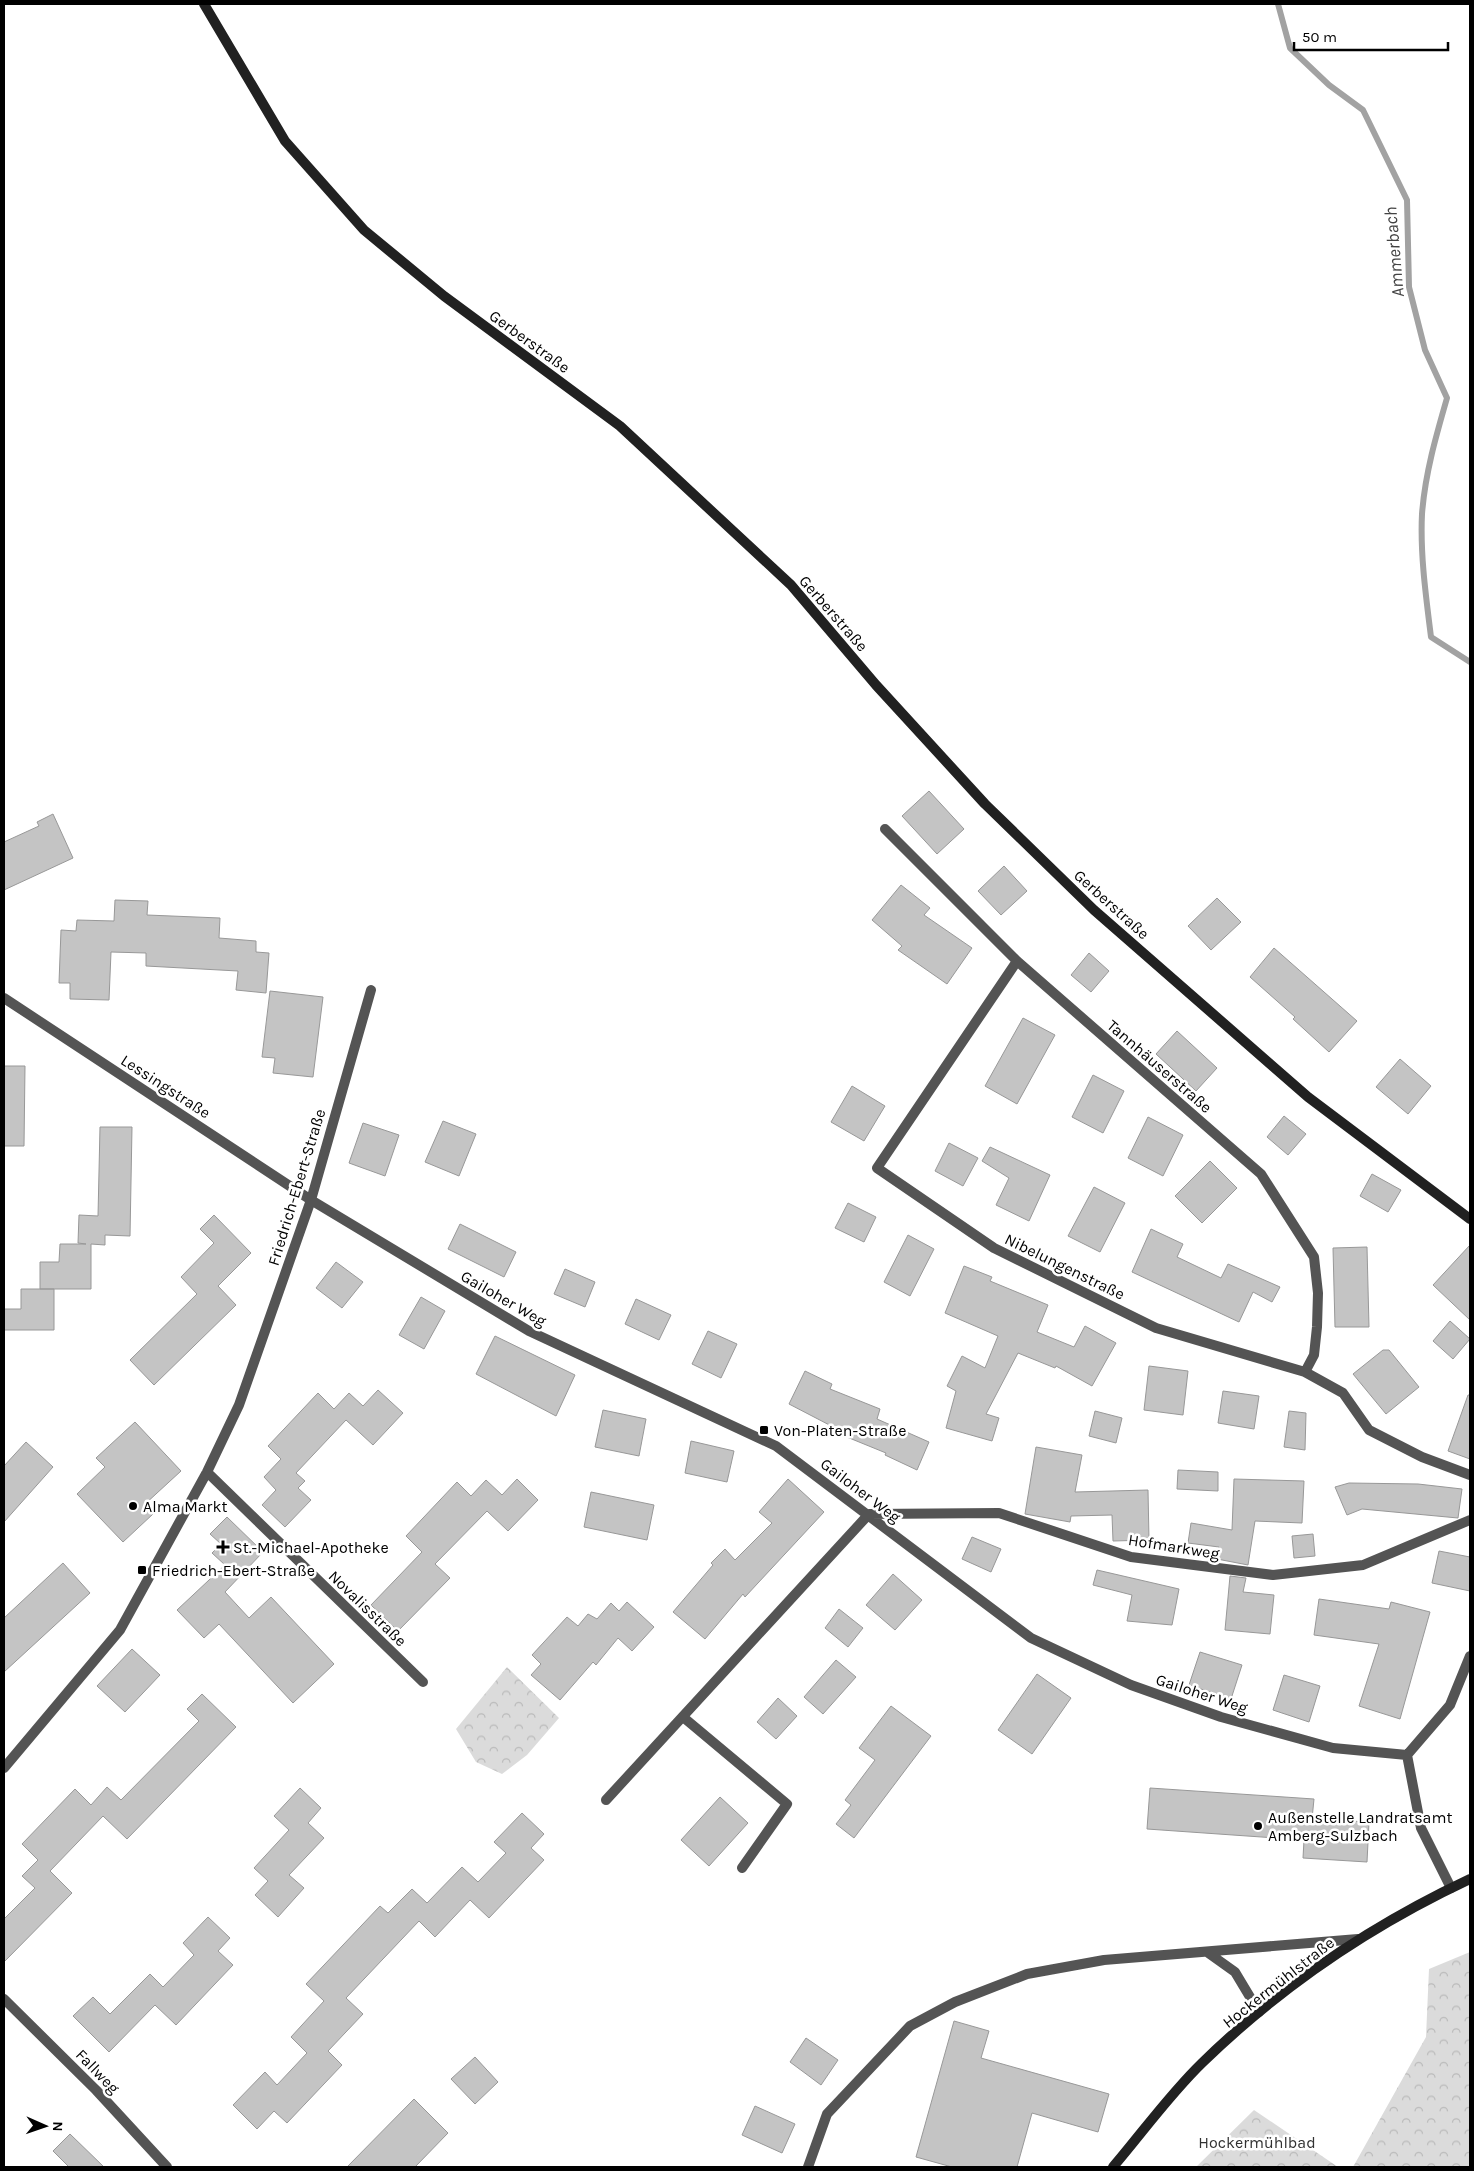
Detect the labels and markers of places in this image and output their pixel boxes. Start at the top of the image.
place label: Von-Platen-Straße [774,1421,906,1440]
marker: Von-Platen-Straße [758,1424,770,1436]
place label: Alma Markt [143,1497,227,1516]
marker: Alma Markt [127,1500,139,1512]
place label: St.-Michael-Apotheke [233,1538,389,1557]
marker: St.-Michael-Apotheke [217,1541,229,1553]
place label: Friedrich-Ebert-Straße [152,1561,315,1580]
marker: Friedrich-Ebert-Straße [136,1564,148,1576]
place label: Außenstelle Landratsamt Amberg-Sulzbach [1268,1808,1452,1845]
marker: Außenstelle Landratsamt Amberg-Sulzbach [1252,1820,1264,1832]

